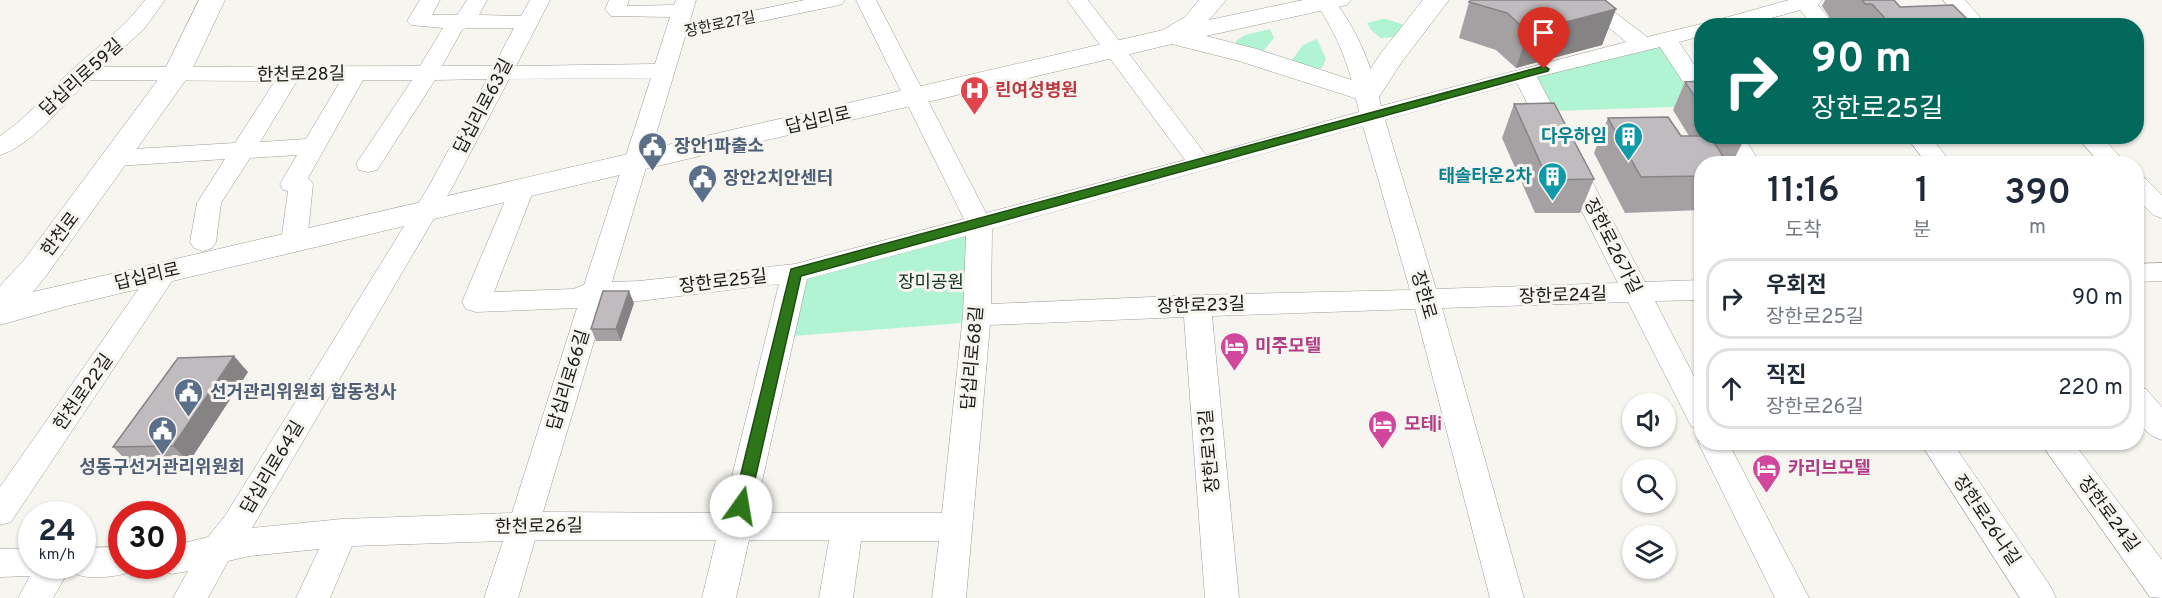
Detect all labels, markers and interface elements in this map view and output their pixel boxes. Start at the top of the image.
pin [1518,7,1569,69]
street label: 장한로27길 [683,9,758,42]
icon: arrive [1527,16,1560,49]
text: 90 m [1811,34,1912,87]
street label: 답십리로59길 [35,35,129,122]
icon: right [1712,42,1790,120]
street label: 답십리로63길 [450,55,519,158]
street label: 한천로28길 [257,63,345,88]
hospital icon: 린여성병원 [958,74,990,116]
place label: 린여성병원 [995,80,1078,103]
text: 장한로25길 [1811,93,1944,127]
street label: 답십리로 [783,103,853,140]
building icon: 다우하임 [1612,120,1644,162]
place label: 다우하임 [1541,126,1607,149]
public building icon: 장안1파출소 [637,130,669,172]
place label: 장안1파출소 [674,136,764,159]
building icon: 태솔타운2차 [1537,160,1569,202]
public building icon: 장안2치안센터 [686,162,718,204]
place label: 태솔타운2차 [1438,166,1532,189]
place label: 장안2치안센터 [723,168,833,191]
text: 11:16 [1767,169,1840,215]
text: 1 [1915,169,1929,215]
text: 390 [2004,171,2071,217]
street label: 장한로26가길 [1578,195,1646,298]
street label: 한천로 [37,208,85,262]
text: m [2029,215,2046,241]
text: 도착 [1785,218,1822,244]
text: 분 [1913,218,1931,244]
street label: 답십리로 [112,259,182,296]
street label: 장한로25길 [678,266,768,299]
street label: 장한로 [1405,268,1440,322]
park label: 장미공원 [898,272,964,295]
text: 우회전 [1766,273,1827,300]
icon: right [1715,282,1748,315]
street label: 장한로24길 [1519,283,1608,310]
text: 90 m [2072,285,2123,312]
street label: 장한로23길 [1157,293,1245,320]
street label: 답십리로68길 [957,305,990,411]
text: 장한로25길 [1766,305,1864,331]
street label: 답십리로66길 [543,327,596,434]
hotel icon: 미주모텔 [1218,330,1250,372]
place label: 미주모텔 [1255,336,1321,359]
street label: 한천로22길 [49,350,119,436]
text: 직진 [1766,363,1806,390]
icon: ahead [1715,372,1748,405]
text: 220 m [2058,375,2123,402]
public building icon: 선거관리위원회 합동청사 [173,376,205,418]
place label: 선거관리위원회 합동청사 [210,382,397,405]
map controls [1622,393,1676,579]
button: sound [1622,393,1676,447]
text: 장한로26길 [1766,395,1864,421]
street label: 장한로13길 [1195,408,1226,494]
hotel icon: 모테i [1367,408,1399,450]
public building icon: 성동구선거관리위원회 [146,414,178,456]
place label: 모테i [1404,414,1442,437]
street label: 답십리로64길 [236,417,310,519]
hotel icon: 카리브모텔 [1751,452,1783,494]
place label: 성동구선거관리위원회 [79,457,245,480]
place label: 카리브모텔 [1788,458,1871,481]
button: search [1622,459,1676,513]
street label: 장한로26나길 [1947,471,2025,571]
street label: 장한로24길 [2072,473,2144,557]
position arrow [709,474,773,538]
speed limit sign: 30 [108,501,186,579]
text: 24 [38,514,76,551]
street label: 한천로26길 [495,515,583,540]
button: layers [1622,525,1676,579]
text: km/h [39,546,75,565]

